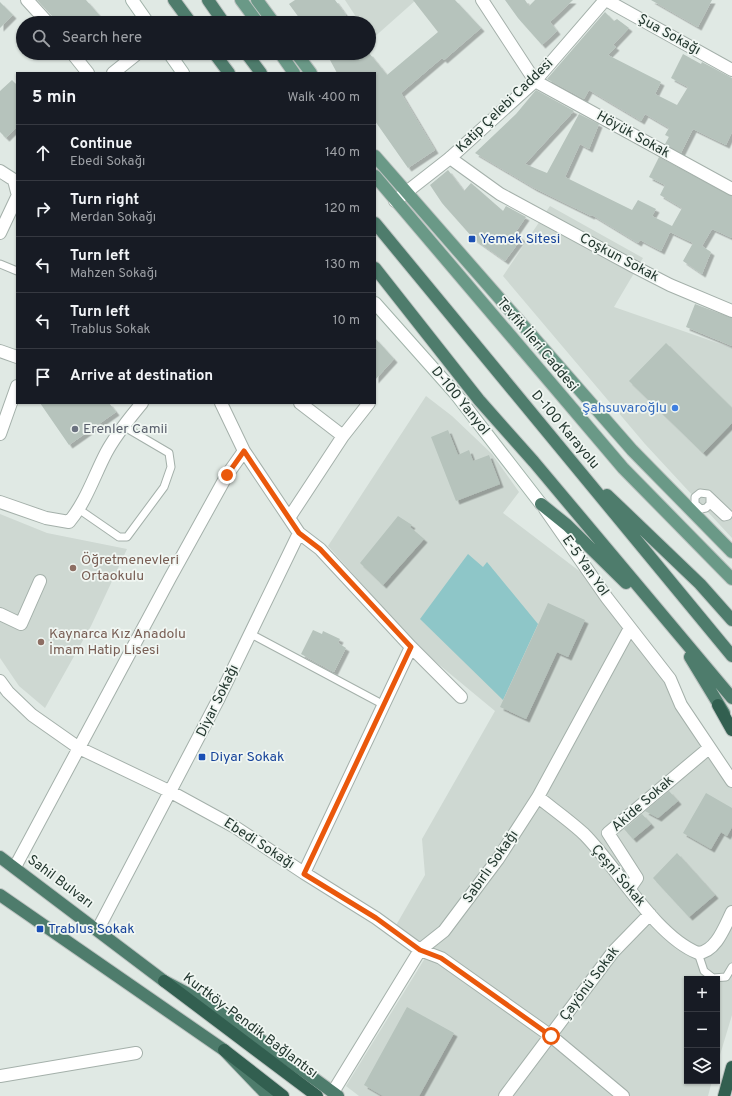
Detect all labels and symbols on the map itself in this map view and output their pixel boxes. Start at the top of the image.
street label: Şua Sokağı [635,11,703,59]
street label: Katip Çelebi Caddesi [453,55,557,157]
street label: Höyük Sokak [593,108,673,162]
street label: Coşkun Sokak [576,230,662,286]
place label: Yemek Sitesi [480,231,560,248]
marker: Yemek Sitesi [467,234,477,244]
street label: Tevfik İleri Caddesi [493,294,582,396]
street label: D-100 Yanyol [427,363,493,439]
street label: D-100 Karayolu [527,387,603,473]
place label: Şahsuvaroğlu [582,400,667,417]
marker: Şahsuvaroğlu [670,403,680,413]
place label: Erenler Camii [83,421,168,438]
marker: Erenler Camii [70,424,80,434]
route end [218,466,236,484]
street label: E-5 Yan Yol [558,532,612,600]
place label: Öğretmenevleri Ortaokulu [81,551,179,585]
marker: Öğretmenevleri Ortaokulu [68,563,78,573]
place label: Kaynarca Kız Anadolu İmam Hatip Lisesi [49,626,186,659]
marker: Kaynarca Kız Anadolu İmam Hatip Lisesi [36,637,46,647]
street label: Diyar Sokağı [193,662,243,740]
place label: Diyar Sokak [210,749,284,766]
marker: Diyar Sokak [197,752,207,762]
street label: Akide Sokak [608,772,678,836]
street label: Ebedi Sokağı [220,815,298,873]
street label: Sabırlı Sokağı [460,827,522,907]
street label: Çeşni Sokak [587,842,649,910]
street label: Sahil Bulvarı [24,852,96,912]
place label: Trablus Sokak [48,921,135,938]
marker: Trablus Sokak [35,924,45,934]
street label: Çayönü Sokak [556,943,624,1025]
street label: Kurtköy-Pendik Bağlantısı [179,970,321,1082]
route start [542,1027,560,1045]

